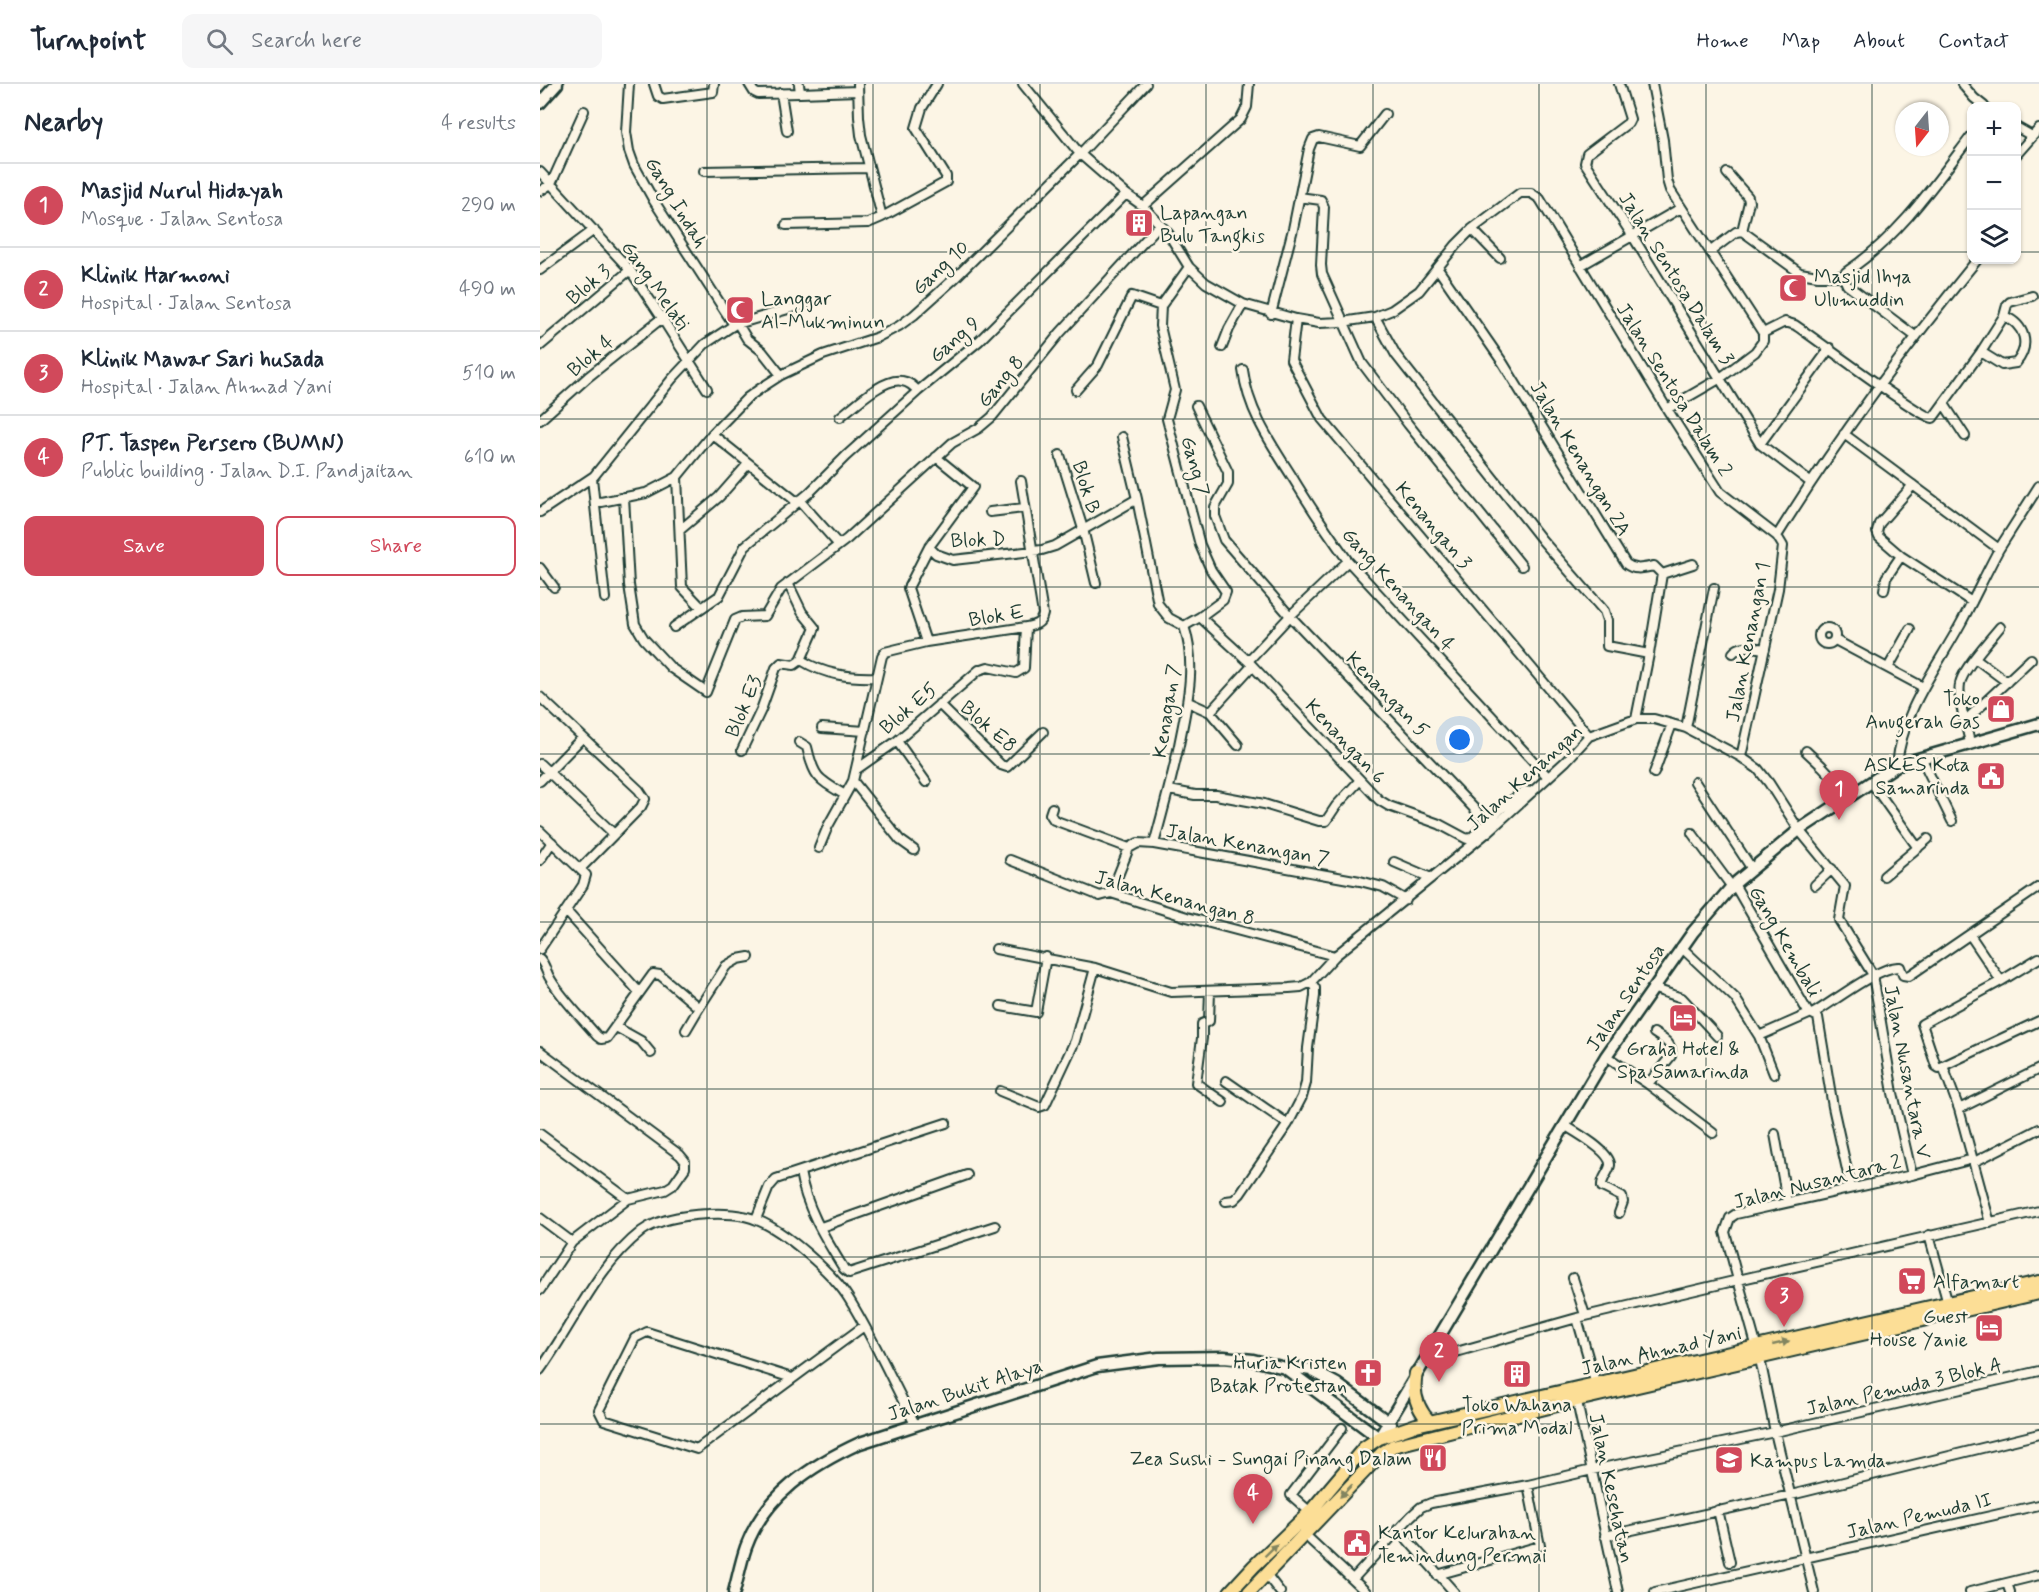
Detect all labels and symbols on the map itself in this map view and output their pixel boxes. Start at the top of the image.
north arrow [1895,102,1949,156]
street label: Gang Indah [637,152,714,254]
street label: Jalan Sentosa Dalam 3 [1611,187,1740,370]
place label: Lapangan Bulu Tangkis [1160,200,1265,252]
building icon: Lapangan Bulu Tangkis [1123,207,1155,239]
street label: Gang 10 [906,235,976,302]
street label: Gang Melati [613,236,695,337]
street label: Blok 3 [561,259,617,312]
place label: Masjid Ihya Ulumuddin [1814,264,1912,314]
mosque icon: Masjid Ihya Ulumuddin [1777,272,1809,304]
place label: Langgar Al-Mukminun [761,286,885,336]
mosque icon: Langgar Al-Mukminun [724,294,756,326]
street label: Jalan Sentosa Dalam 2 [1609,298,1738,482]
street label: Gang 9 [924,311,987,370]
street label: Blok 4 [562,329,620,384]
street label: Gang 8 [971,350,1032,414]
street label: Jalan Kenangan 2A [1523,376,1637,541]
street label: Gang 7 [1173,433,1216,500]
street label: Blok B [1065,458,1106,517]
street label: Kenangan 3 [1388,477,1477,575]
street label: Gang Kenangan 4 [1334,522,1461,659]
street label: Blok D [950,526,1006,555]
street label: Jalan Kenangan 1 [1720,560,1777,724]
street label: Blok E [967,599,1026,634]
street label: Kenangan 5 [1339,646,1435,744]
street label: Kenagan 7 [1147,662,1189,760]
street label: Blok E3 [719,672,769,742]
street label: Blok E5 [874,677,944,741]
place label: Toko Anugerah Gas [1865,686,1980,738]
shop icon: Toko Anugerah Gas [1985,693,2017,725]
street label: Kenangan 6 [1298,694,1391,791]
street label: Blok E8 [954,695,1022,759]
street label: Jalan Kenangan [1461,719,1589,838]
your location [1445,725,1474,754]
place label: ASKES Kota Samarinda [1864,752,1970,802]
public building icon: ASKES Kota Samarinda [1975,760,2007,792]
pin: 1 [1820,770,1858,820]
street label: Jalan Kenangan 7 [1164,818,1332,873]
street label: Jalan Kenangan 8 [1092,864,1258,933]
street label: Gang Kembali [1741,881,1827,1003]
street label: Jalan Sentosa [1580,939,1672,1057]
street label: Jalan Nusantara V [1876,983,1937,1162]
hotel icon: Graha Hotel & Spa Samarinda [1667,1002,1699,1034]
place label: Graha Hotel & Spa Samarinda [1617,1036,1749,1086]
street label: Jalan Nusantara 2 [1731,1149,1904,1216]
supermarket icon: Alfamart [1896,1265,1928,1297]
place label: Alfamart [1933,1269,2019,1296]
pin: 3 [1764,1278,1804,1327]
place label: Guest House Yanie [1870,1304,1968,1354]
hotel icon: Guest House Yanie [1973,1312,2005,1344]
street label: Jalan Ahmad Yani [1578,1320,1744,1383]
pin: 2 [1420,1332,1458,1382]
one-way arrow [1772,1337,1790,1347]
place label: Huria Kristen Batak Protestan [1210,1350,1347,1400]
street label: Jalan Pemuda 3 Blok A [1804,1352,2005,1423]
street label: Jalan Bukit Alaya [884,1353,1047,1428]
church icon: Huria Kristen Batak Protestan [1352,1357,1384,1389]
building icon: Toko Wahana Prima Modal [1501,1358,1533,1390]
place label: Toko Wahana Prima Modal [1461,1392,1573,1442]
street label: Jalan Kesehatan [1581,1411,1640,1566]
restaurant icon: Zea Sushi - Sungai Pinang Dalam [1417,1442,1449,1474]
school or university icon: Kampus Lamda [1713,1444,1745,1476]
place label: Zea Sushi - Sungai Pinang Dalam [1130,1446,1412,1474]
place label: Kampus Lamda [1750,1448,1886,1475]
pin: 4 [1234,1474,1272,1524]
one-way arrow [1339,1483,1353,1497]
street label: Jalan Pemuda II [1844,1487,1995,1546]
place label: Kantor Kelurahan Temindung Permai [1378,1520,1547,1571]
public building icon: Kantor Kelurahan Temindung Permai [1341,1527,1373,1559]
one-way arrow [1263,1543,1277,1557]

